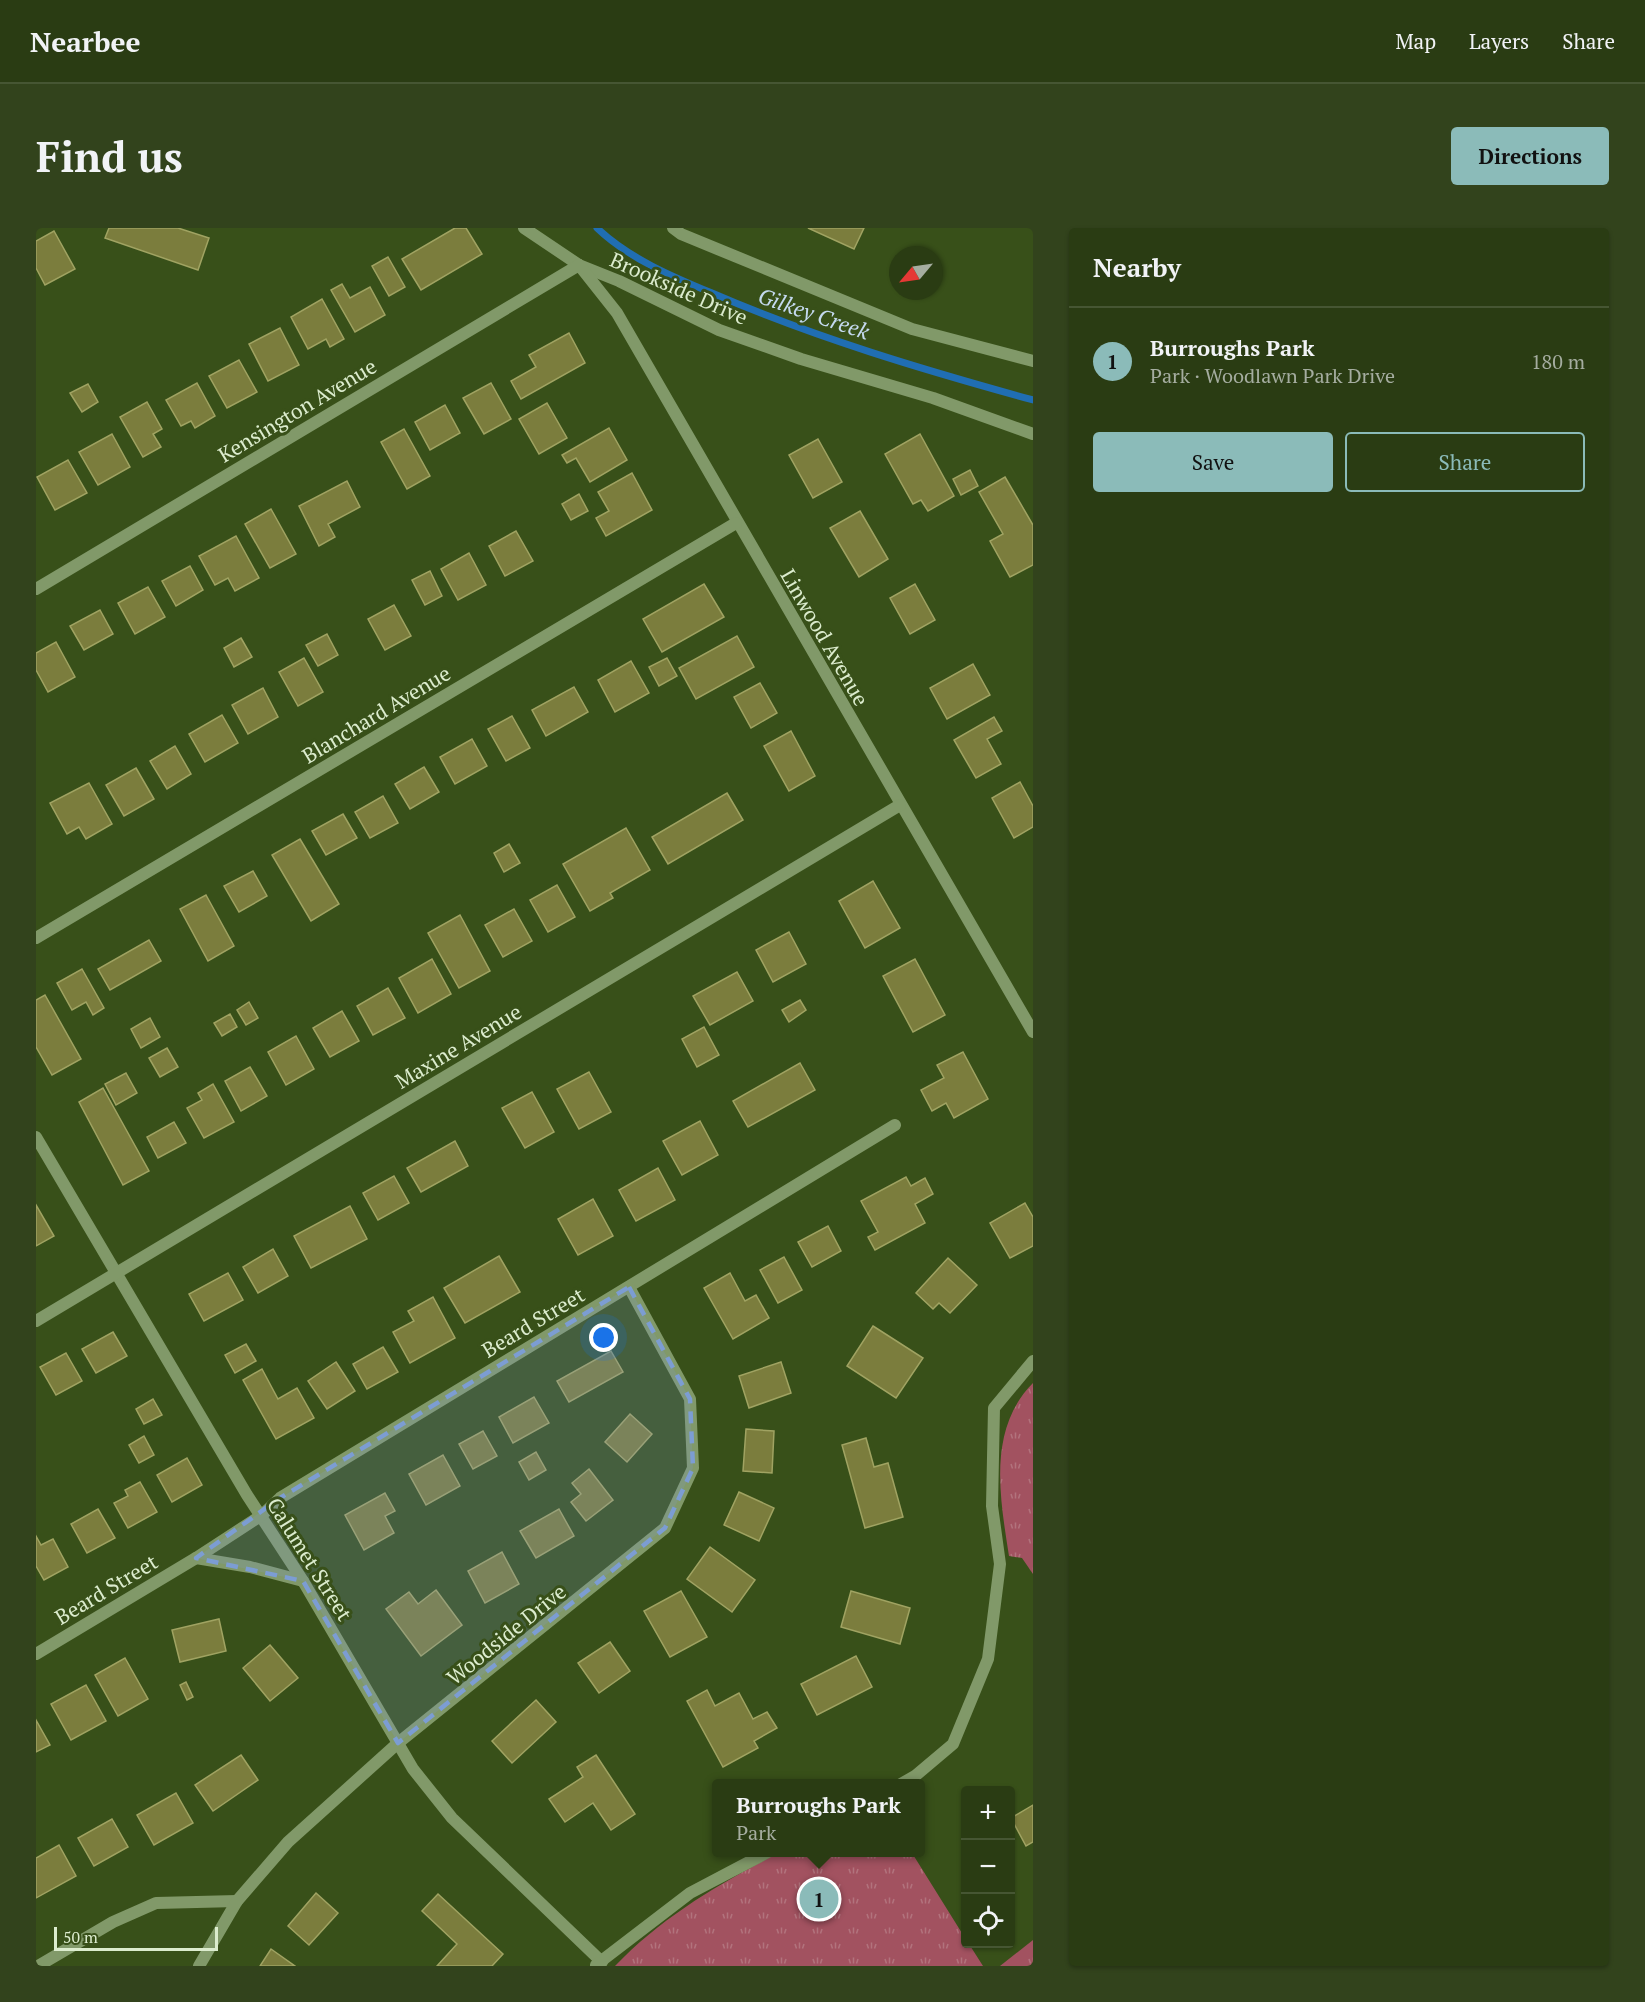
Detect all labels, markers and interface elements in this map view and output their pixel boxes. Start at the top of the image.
text: Nearbee [30,23,140,60]
text: Map [1395,27,1436,55]
text: Layers [1469,27,1529,55]
text: Share [1562,27,1615,55]
button: Directions [1451,127,1609,185]
text: Find us [36,128,183,184]
street label: Brookside Drive [606,245,752,331]
north arrow [889,246,943,300]
text: Nearby [1093,250,1181,284]
water label: Gilkey Creek [755,280,874,346]
text: Burroughs Park [1150,333,1315,362]
text: 1 [1107,348,1118,375]
text: 180 m [1531,348,1585,375]
street label: Kensington Avenue [213,352,381,468]
text: Park · Woodlawn Park Drive [1150,362,1395,389]
button: Save [1093,432,1333,492]
button: Share [1345,432,1585,492]
street label: Linwood Avenue [774,563,876,711]
street label: Blanchard Avenue [297,659,455,769]
street label: Maxine Avenue [390,997,526,1095]
street label: Beard Street [477,1280,590,1364]
your location [589,1323,618,1352]
street label: Calumet Street [261,1492,359,1626]
street label: Beard Street [50,1547,163,1631]
street label: Woodside Drive [440,1577,572,1691]
popup [712,1779,925,1857]
map controls [961,1786,1015,1948]
button: + [961,1786,1015,1840]
text: Burroughs Park [736,1790,901,1819]
text: Park [736,1819,776,1846]
button: − [961,1840,1015,1894]
pin: 1 [800,1876,838,1922]
button: locate [961,1894,1015,1948]
scale bar [54,1924,218,1952]
text: 50 m [63,1926,98,1948]

